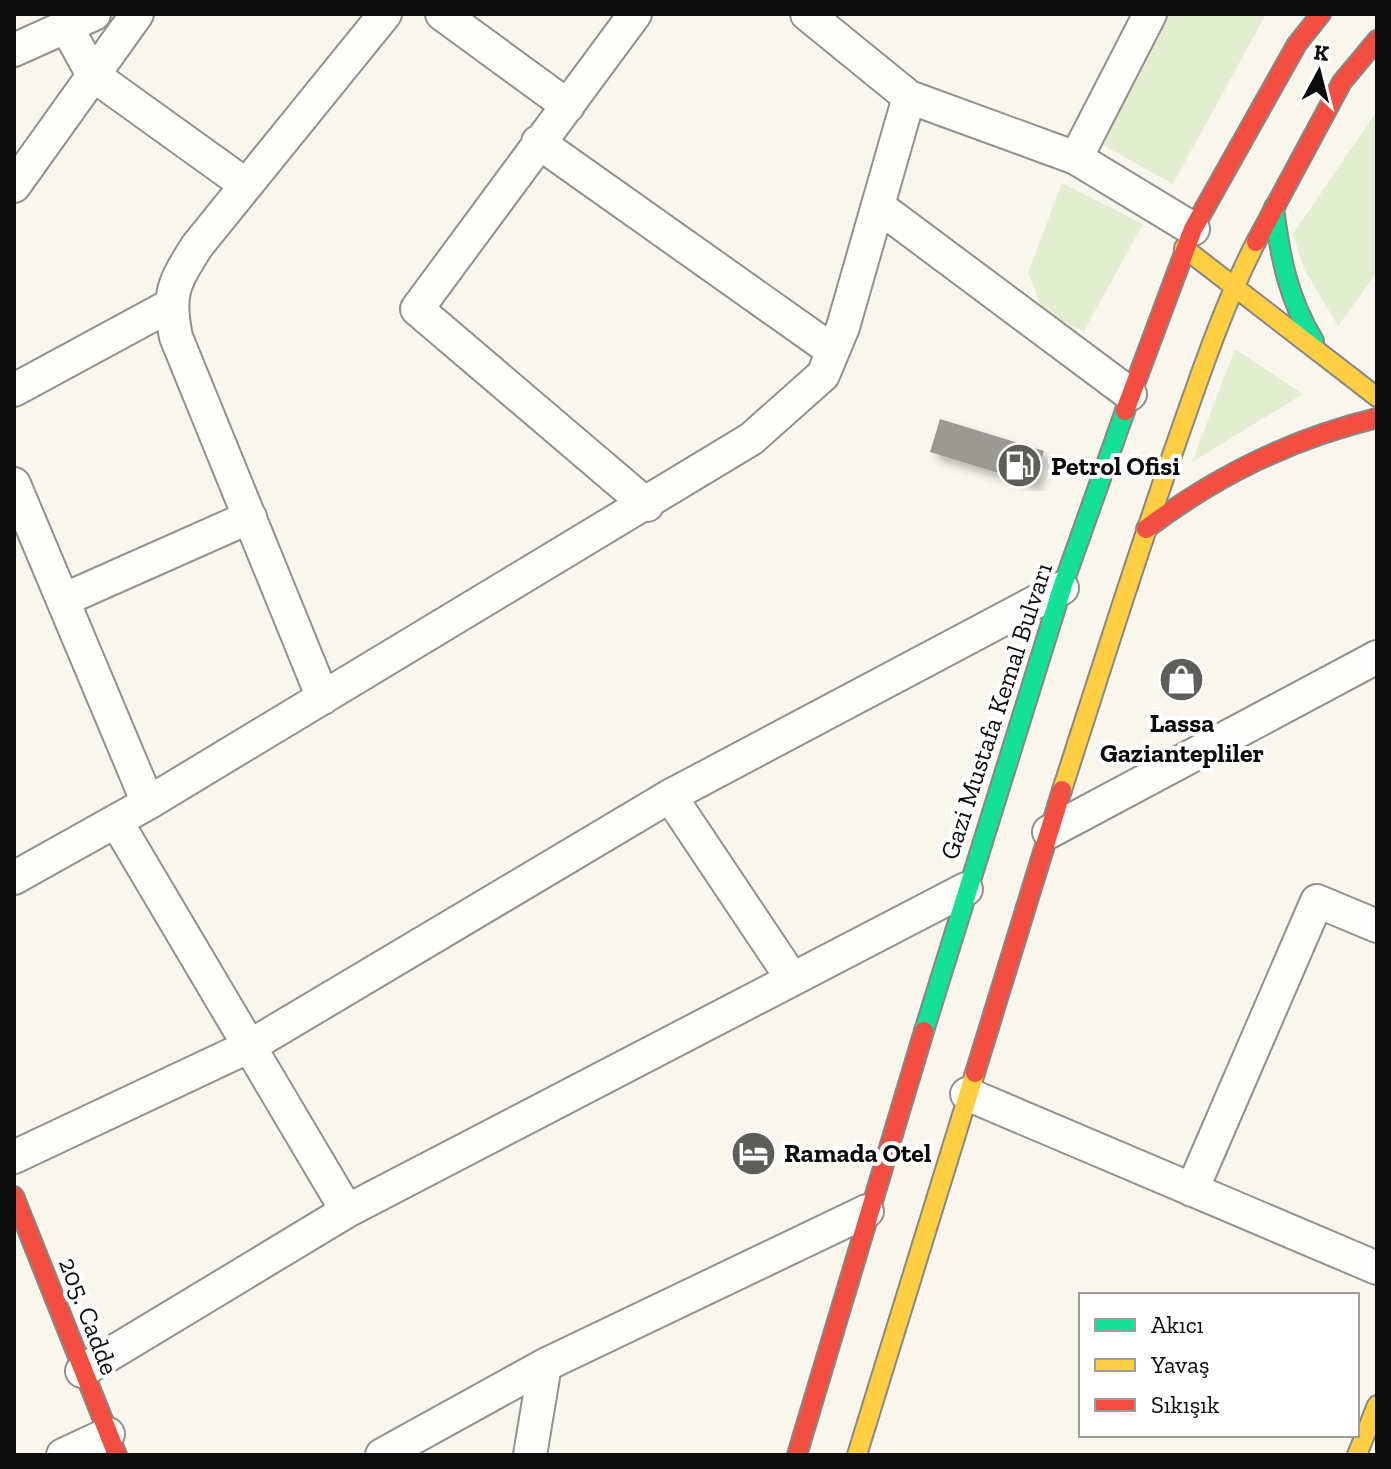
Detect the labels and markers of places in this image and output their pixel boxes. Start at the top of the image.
fuel station icon: Petrol Ofisi [996,442,1044,490]
place label: Petrol Ofisi [1051,450,1180,482]
shop icon: Lassa Gaziantepliler [1158,656,1206,704]
place label: Lassa Gaziantepliler [1100,707,1264,769]
hotel icon: Ramada Otel [729,1129,777,1177]
place label: Ramada Otel [784,1137,931,1169]

